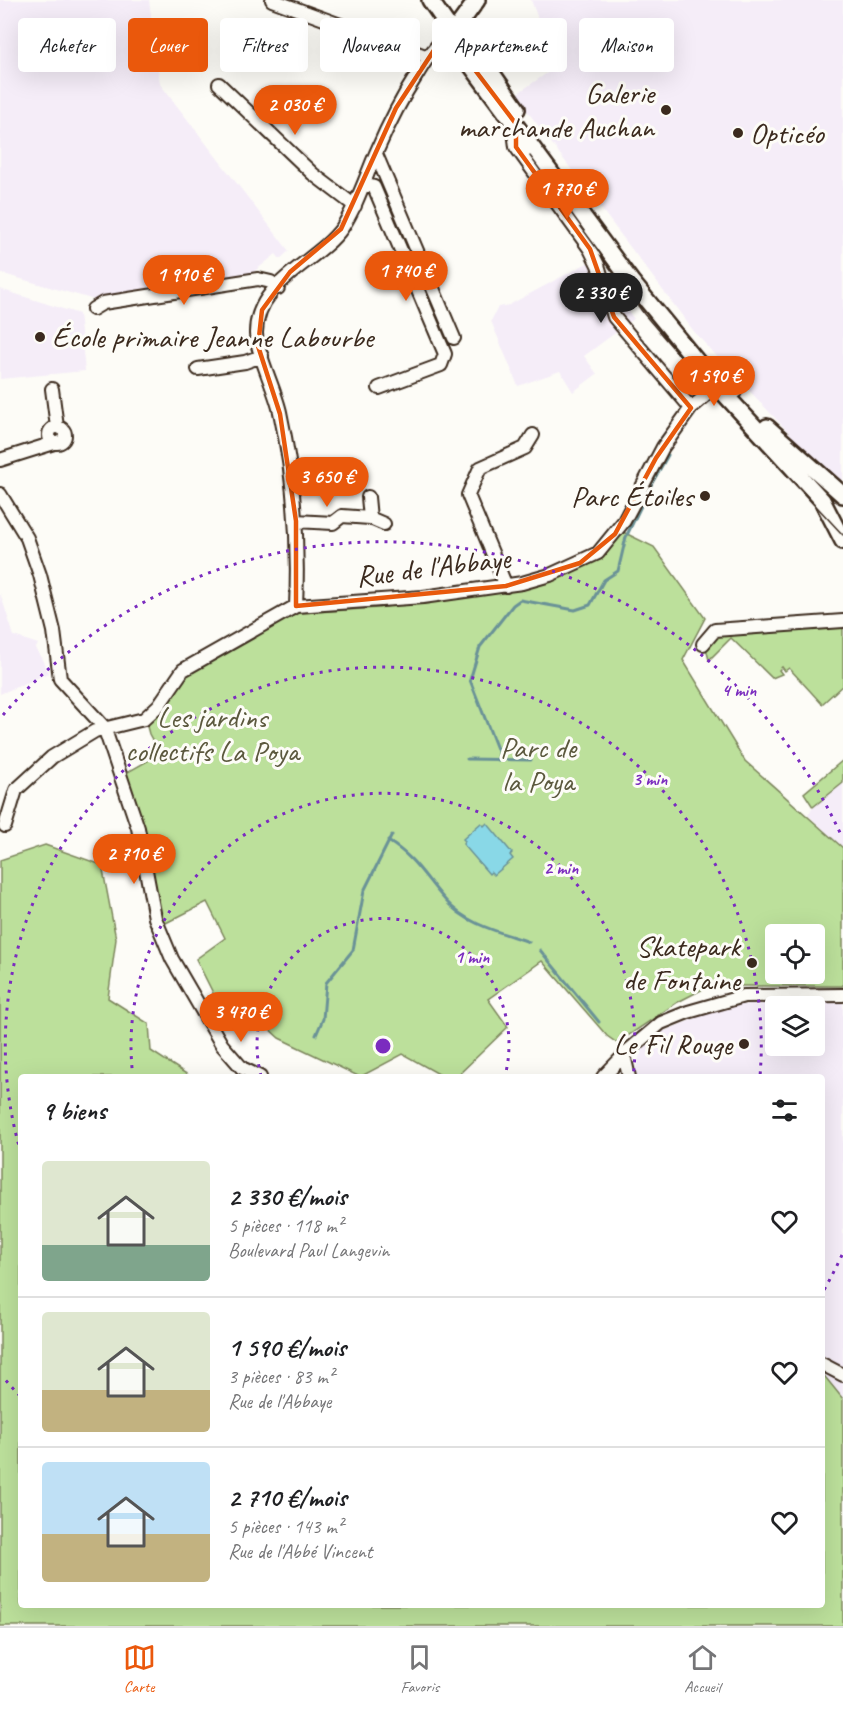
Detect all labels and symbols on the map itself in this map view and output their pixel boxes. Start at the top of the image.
place label: Galerie marchande Auchan [458,74,656,146]
pin: 2 030 € [240,85,350,136]
marker: Galerie marchande Auchan [659,103,673,117]
place label: Opticéo [750,114,825,152]
marker: Opticéo [731,126,745,140]
pin: 1 770 € [512,169,622,220]
pin: 1 740 € [351,251,461,302]
pin: 1 910 € [129,255,239,306]
pin: 2 330 € [546,273,656,324]
place label: École primaire Jeanne Labourbe [52,318,376,356]
marker: École primaire Jeanne Labourbe [33,330,47,344]
pin: 1 590 € [659,356,769,407]
pin: 3 650 € [272,457,382,508]
place label: Parc Étoiles [571,477,696,515]
marker: Parc Étoiles [698,489,712,503]
street label: Rue de l'Abbaye [354,538,514,595]
text: 4 min [722,679,757,701]
park label: Les jardins collectifs La Poya [125,698,301,770]
park label: Parc de la Poya [500,728,578,800]
text: 3 min [633,768,668,790]
pin: 2 710 € [79,834,189,885]
text: 2 min [544,857,579,879]
place label: Skatepark de Fontaine [623,927,742,999]
text: 1 min [455,946,490,968]
marker: Skatepark de Fontaine [745,956,759,970]
pin: 3 470 € [186,992,296,1043]
place label: Le Fil Rouge [614,1025,734,1063]
centre of rings [373,1036,393,1056]
marker: Le Fil Rouge [737,1037,751,1051]

